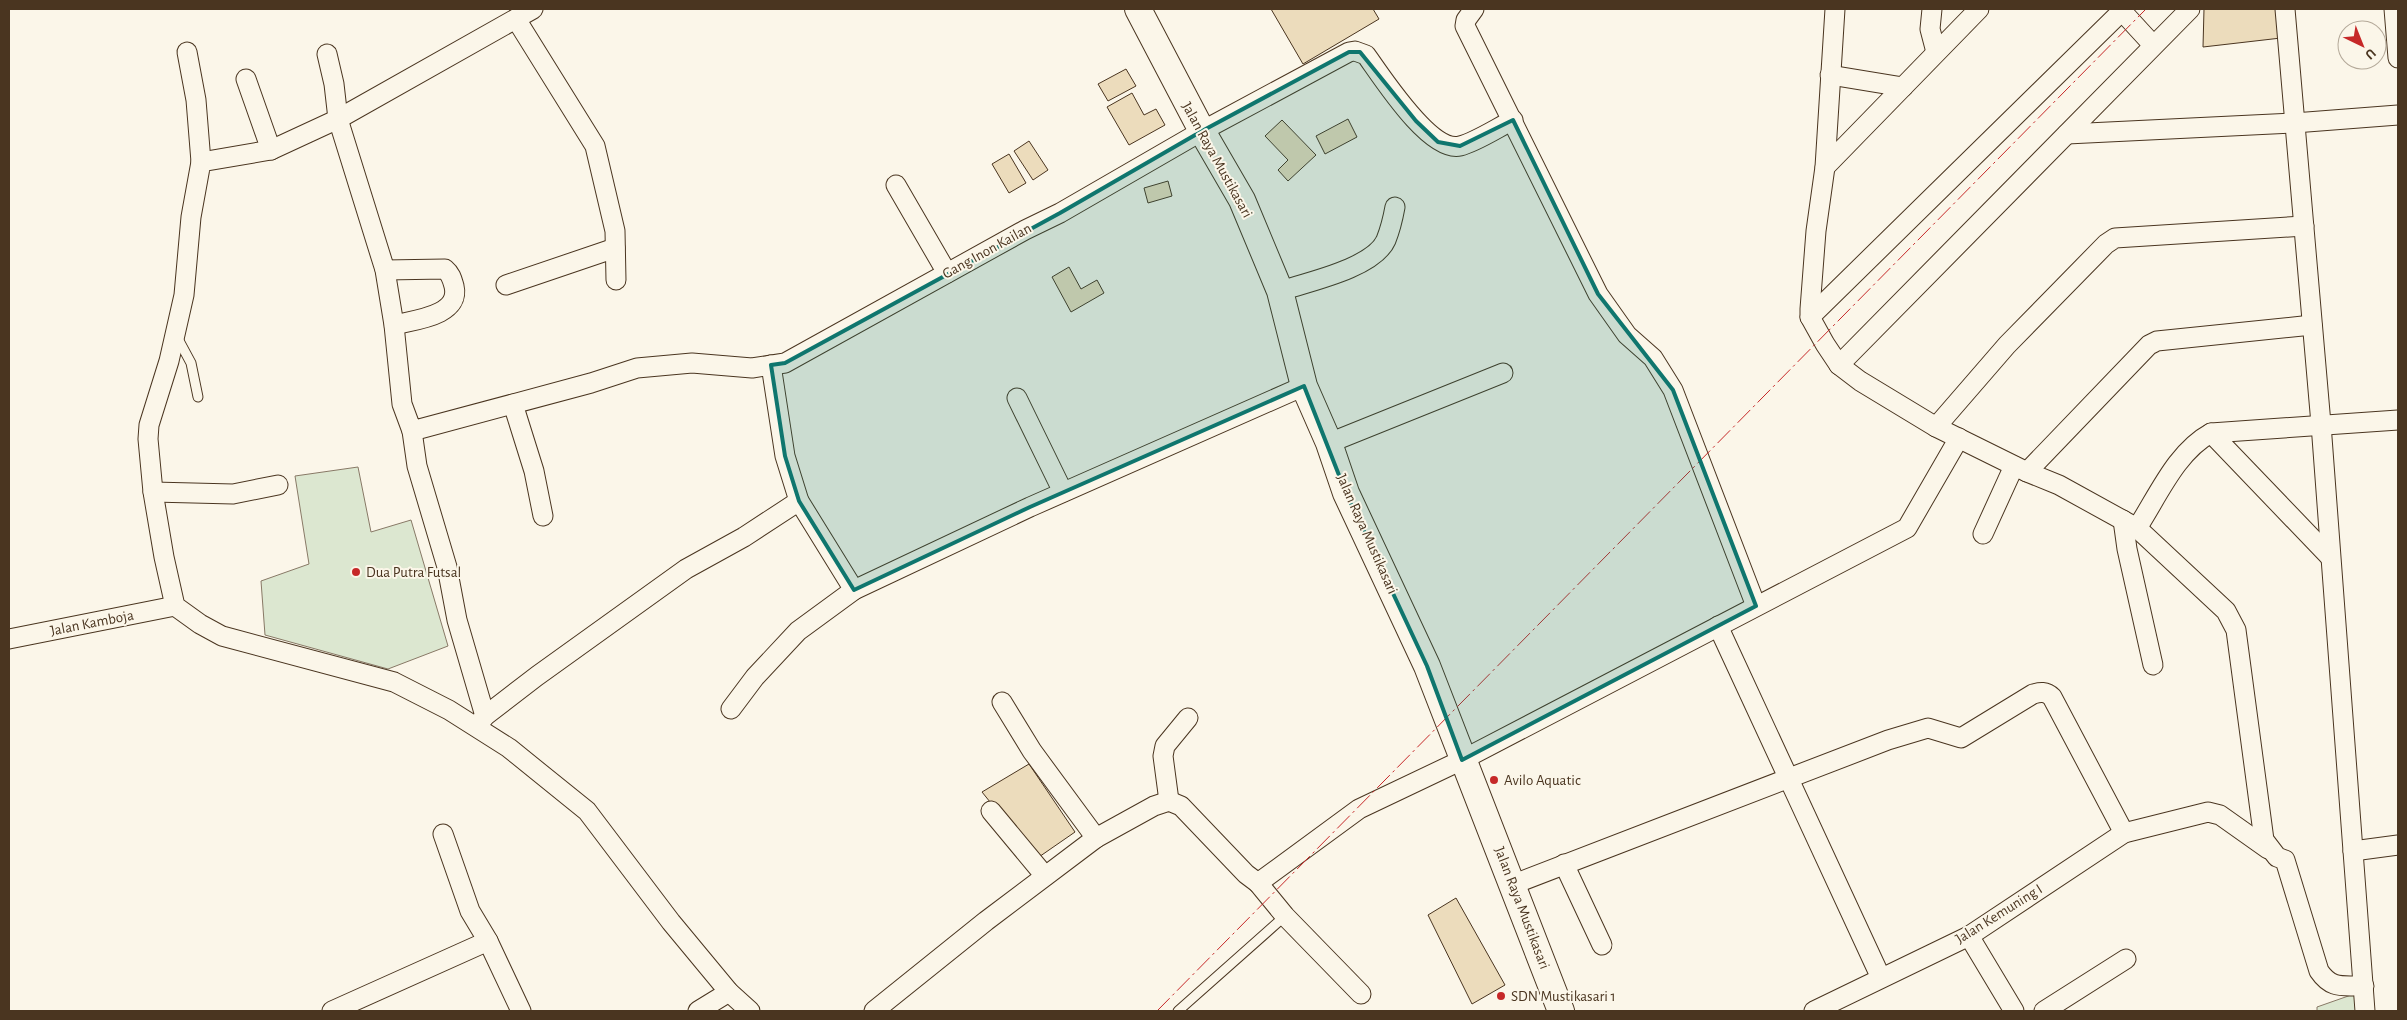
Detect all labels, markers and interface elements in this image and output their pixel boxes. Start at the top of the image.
north arrow [2337,20,2387,70]
text: U [2362,46,2378,62]
street label: Jalan Raya Mustikasari [1179,100,1255,220]
street label: Gang Inon Kailan [940,220,1034,282]
street label: Jalan Raya Mustikasari [1334,472,1400,596]
place label: Dua Putra Futsal [366,565,461,580]
marker: Dua Putra Futsal [350,566,362,578]
street label: Jalan Kamboja [49,608,135,638]
place label: Avilo Aquatic [1504,773,1581,788]
marker: Avilo Aquatic [1488,774,1500,786]
street label: Jalan Raya Mustikasari [1492,845,1552,971]
street label: Jalan Kemuning I [1953,881,2045,947]
place label: SDN Mustikasari 1 [1511,989,1616,1004]
marker: SDN Mustikasari 1 [1495,990,1507,1002]

